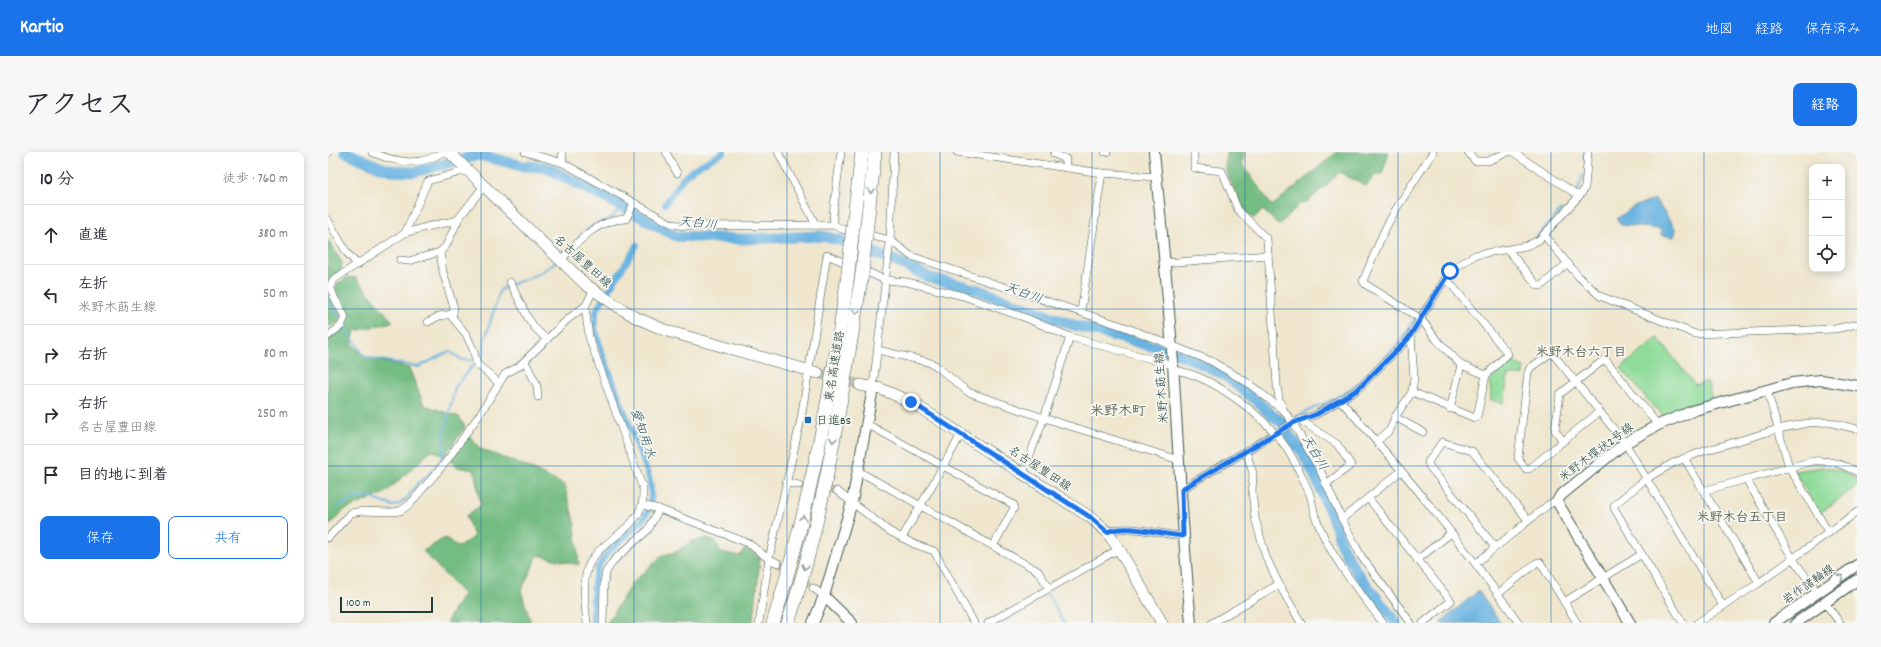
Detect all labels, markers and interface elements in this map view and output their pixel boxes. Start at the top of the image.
text: Kartio [20,15,64,42]
text: 地図 [1705,20,1733,40]
text: 経路 [1755,20,1783,40]
text: 保存済み [1805,20,1861,40]
button: 経路 [1793,83,1857,126]
text: アクセス [24,88,134,128]
map controls [1809,164,1845,272]
button: + [1809,164,1845,200]
text: 10 分 [40,169,74,193]
text: 徒歩 · 760 m [223,170,288,189]
one-way arrow [867,188,876,194]
button: − [1809,200,1845,236]
water label: 天白川 [677,213,718,236]
icon: ahead [40,224,62,246]
text: 直進 [78,225,108,247]
text: 380 m [258,225,288,244]
street label: 名古屋豊田線 [550,232,614,293]
button: locate [1809,236,1845,272]
route start [1441,262,1459,280]
text: 左折 [78,274,108,296]
water label: 天白川 [1002,279,1045,310]
icon: left [40,284,62,306]
text: 50 m [263,285,288,304]
text: 米野木莇生線 [78,299,156,318]
one-way arrow [852,309,861,315]
street label: 東名高速道路 [821,329,850,403]
icon: right [40,344,62,366]
district label: 米野木台六丁目 [1535,344,1627,363]
text: 右折 [78,345,108,367]
text: 80 m [264,345,288,364]
street label: 米野木莇生線 [1152,351,1173,424]
route end [902,393,920,411]
text: 右折 [78,394,108,416]
district label: 米野木町 [1090,402,1146,422]
icon: right [40,404,62,426]
text: 250 m [257,405,288,424]
water label: 愛知用水 [624,406,659,461]
place label: 日進BS [816,413,851,430]
marker: 日進BS [803,415,813,425]
text: 名古屋豊田線 [78,419,156,438]
street label: 米野木環状2号線 [1556,420,1638,487]
water label: 天白川 [1296,432,1332,475]
one-way arrow [829,437,838,443]
street label: 名古屋豊田線 [1004,443,1074,496]
icon: arrive [40,464,62,486]
text: 目的地に到着 [78,465,168,487]
district label: 米野木台五丁目 [1696,509,1788,528]
one-way arrow [799,515,807,521]
button: 保存 [40,516,160,559]
button: 共有 [168,516,288,559]
street label: 岩作諸輪線 [1779,561,1838,609]
one-way arrow [802,564,810,570]
one-way arrow [1836,575,1843,582]
scale bar [340,595,433,614]
text: 100 m [346,596,370,612]

